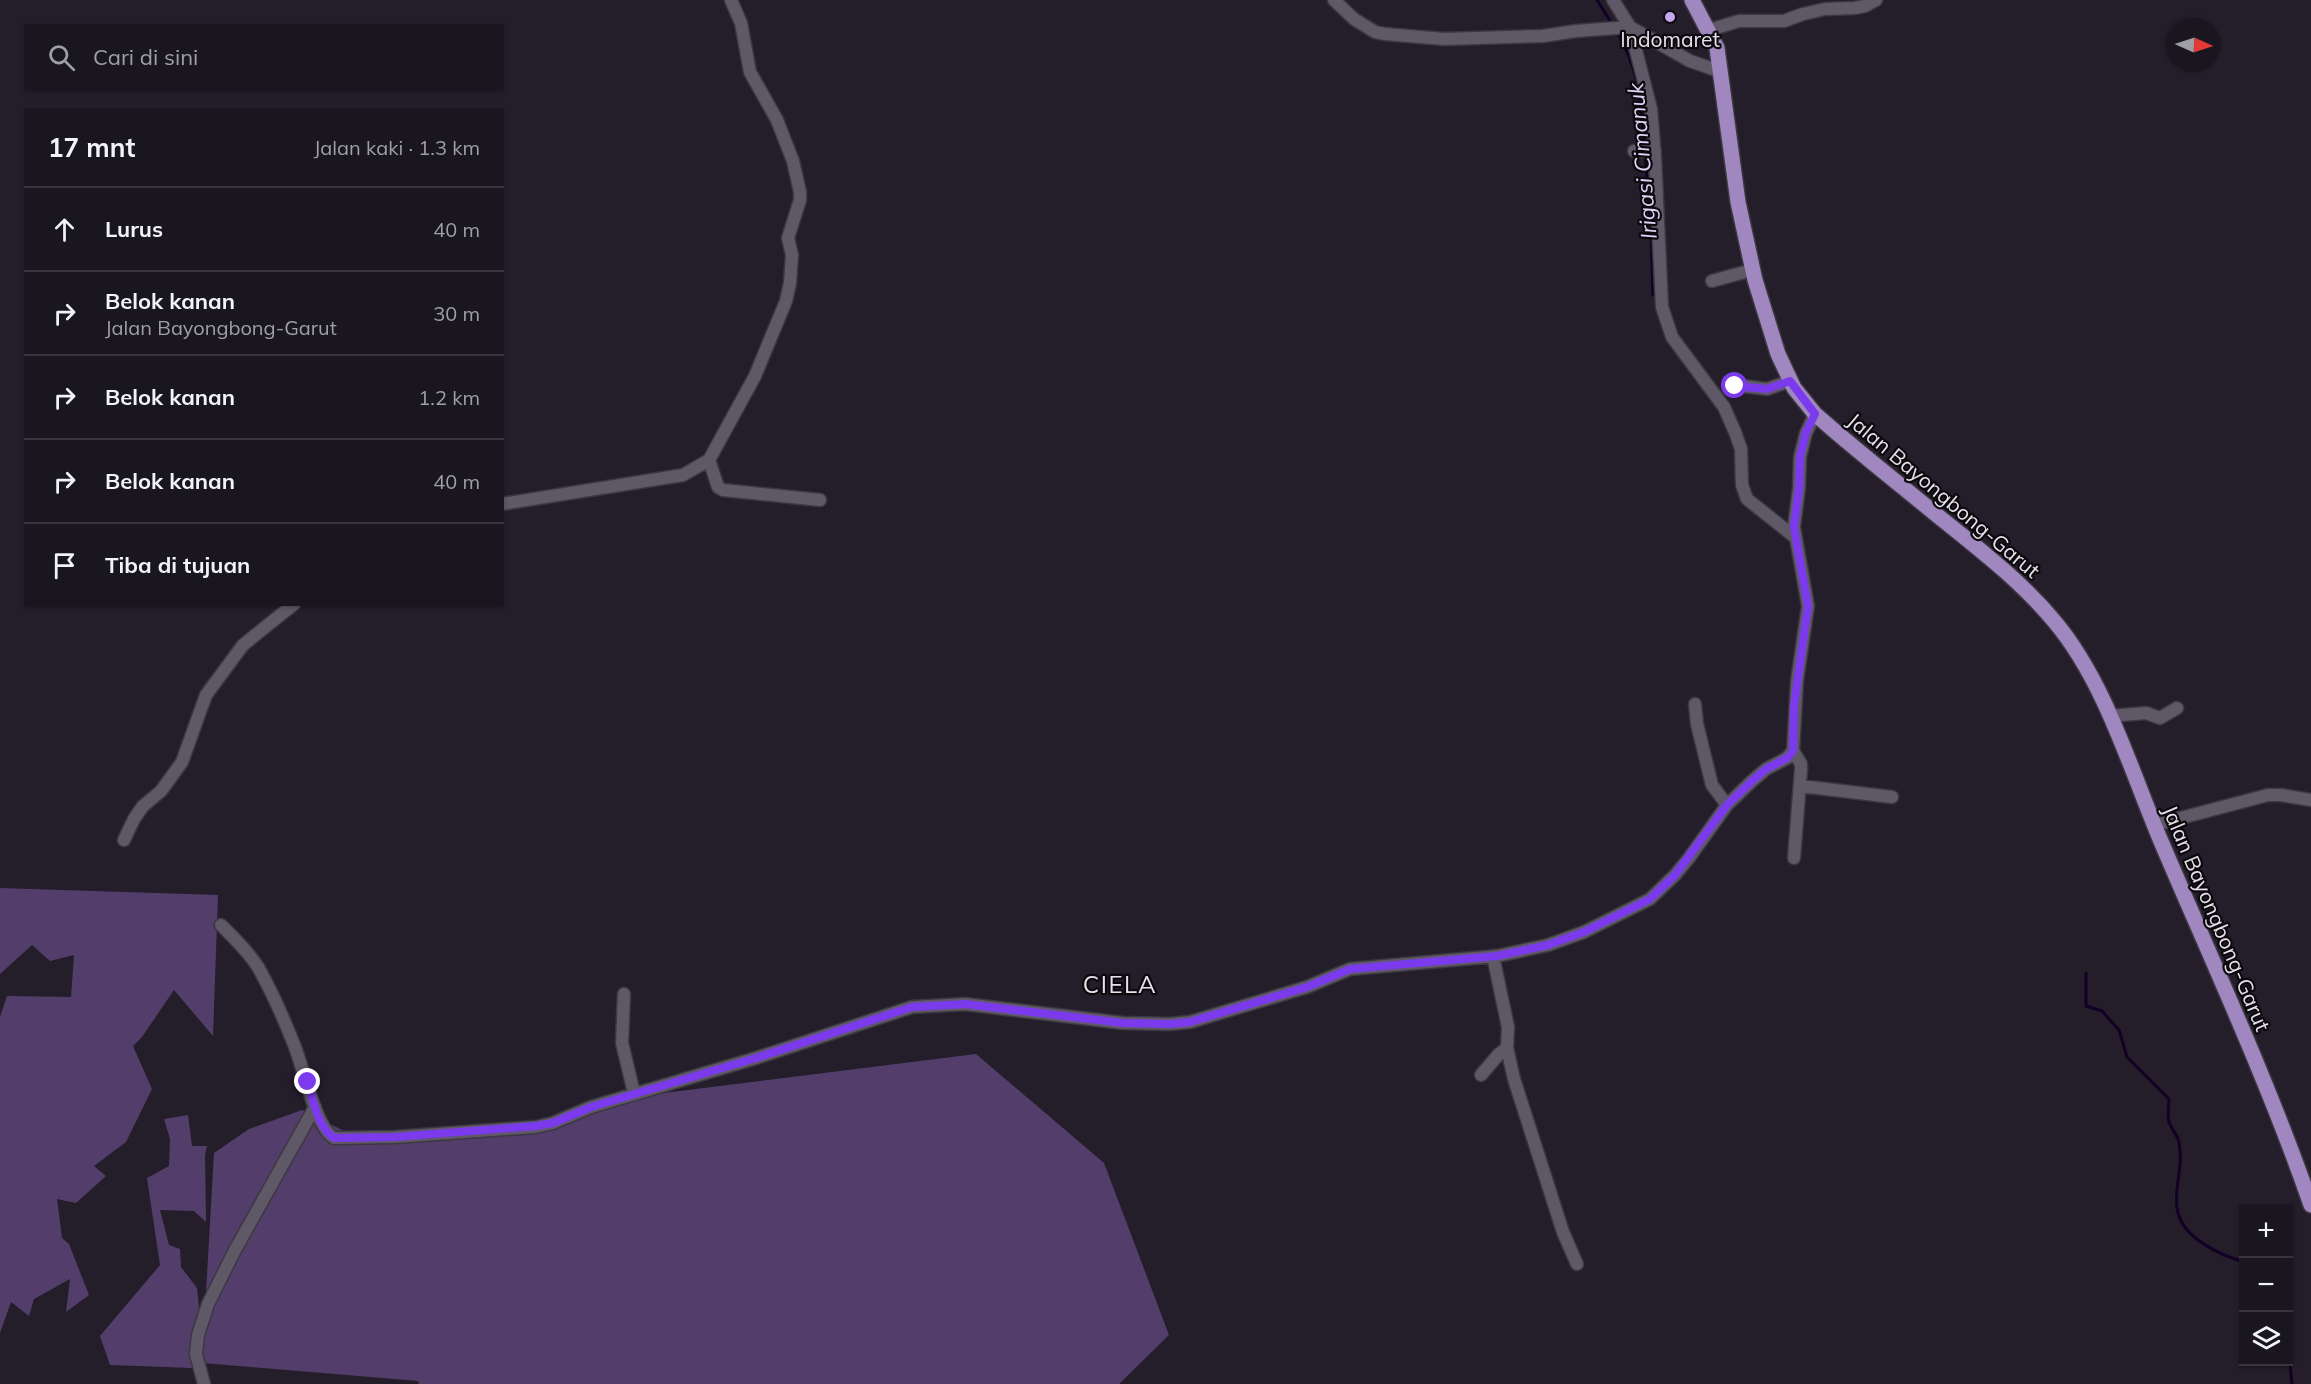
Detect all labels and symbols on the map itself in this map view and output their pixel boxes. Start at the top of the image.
marker: Indomaret [1663,10,1677,24]
north arrow [2167,18,2221,72]
place label: Indomaret [1620,26,1720,52]
water label: Irigasi Cimanuk [1621,81,1663,240]
route start [1721,372,1747,398]
street label: Jalan Bayongbong-Garut [1842,407,2046,583]
street label: Jalan Bayongbong-Garut [2158,801,2276,1035]
district label: CIELA [1083,969,1157,999]
route end [294,1068,320,1094]

